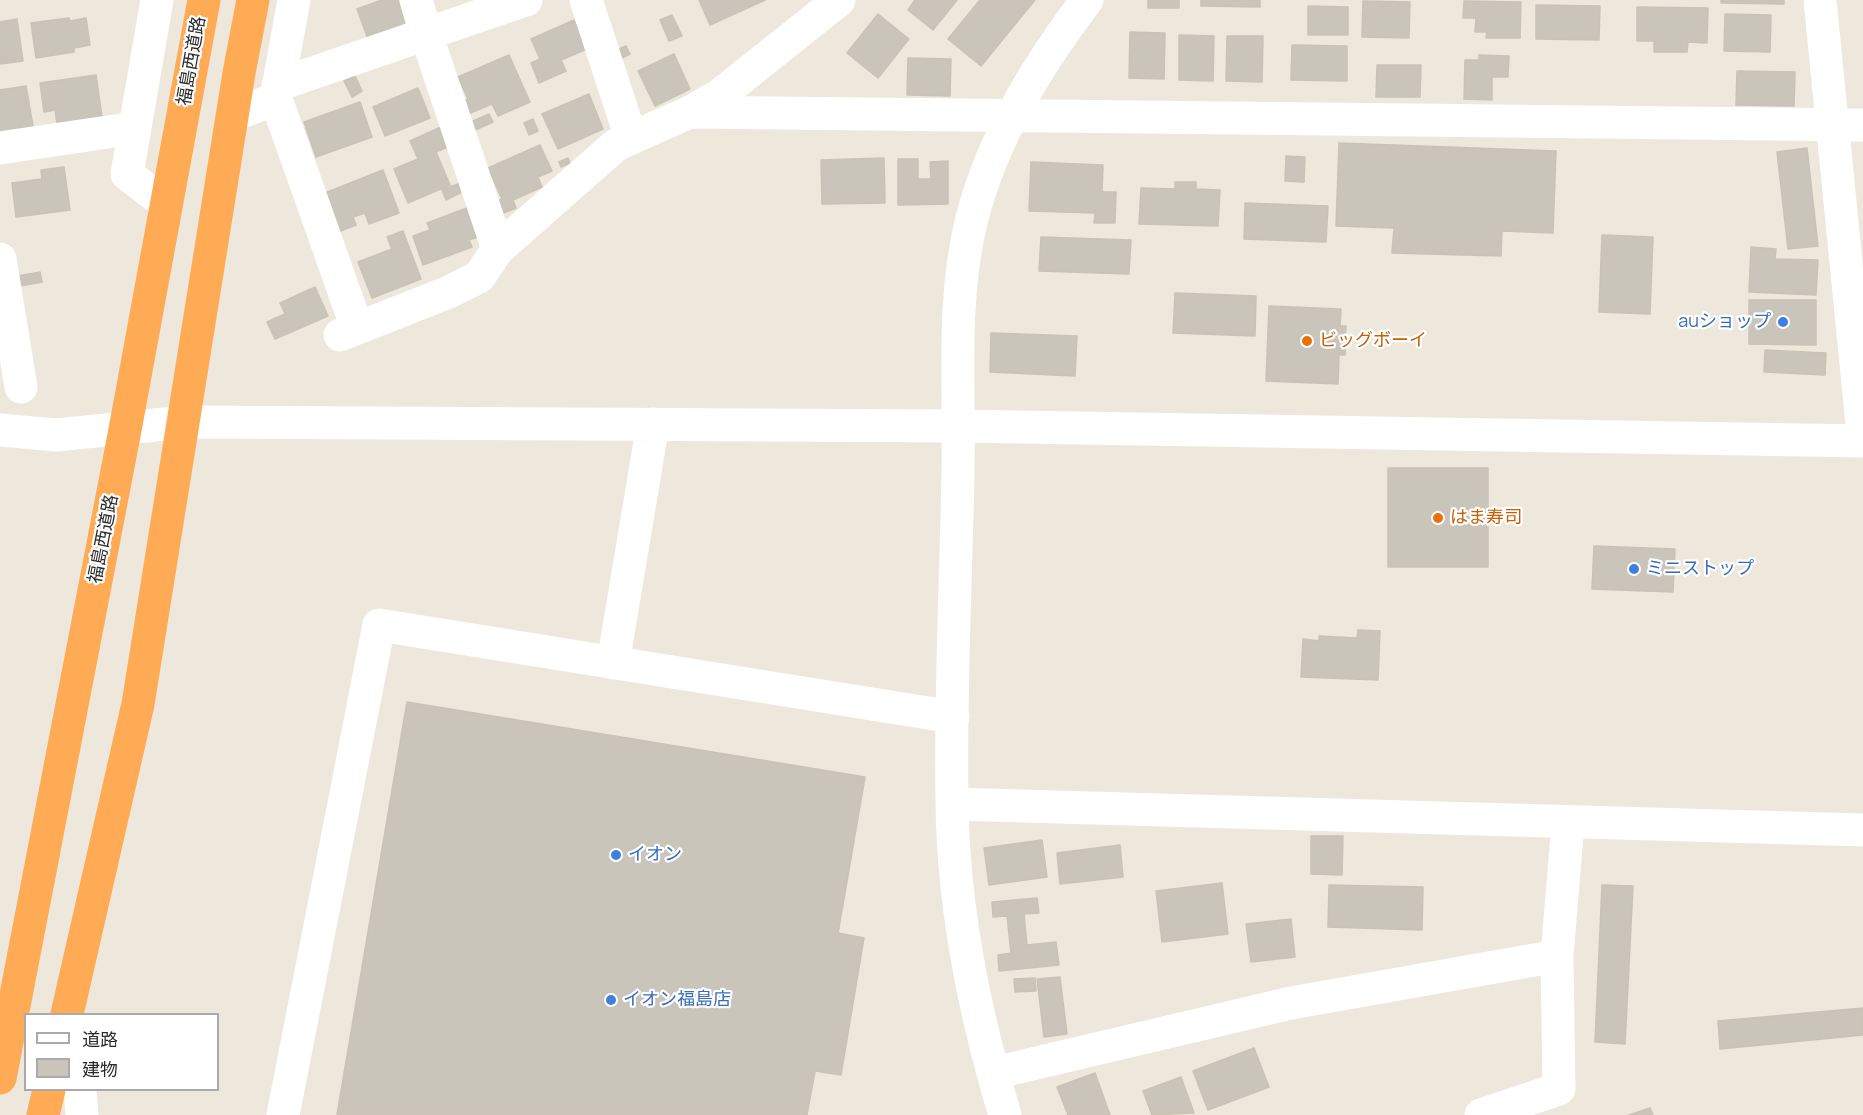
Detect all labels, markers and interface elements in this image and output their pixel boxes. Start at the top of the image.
street label: 福島西道路 [174,15,210,107]
place label: auショップ [1678,311,1771,333]
marker: auショップ [1776,315,1790,329]
place label: ビッグボーイ [1319,330,1427,352]
marker: ビッグボーイ [1300,334,1314,348]
street label: 福島西道路 [85,493,123,585]
place label: はま寿司 [1450,507,1522,529]
marker: はま寿司 [1431,511,1445,525]
place label: ミニストップ [1646,558,1754,580]
marker: ミニストップ [1627,562,1641,576]
place label: イオン [628,844,682,866]
marker: イオン [609,848,623,862]
place label: イオン福島店 [623,989,731,1011]
marker: イオン福島店 [604,993,618,1007]
legend [24,1013,219,1091]
text: 道路 [82,1027,118,1051]
text: 建物 [82,1057,118,1081]

